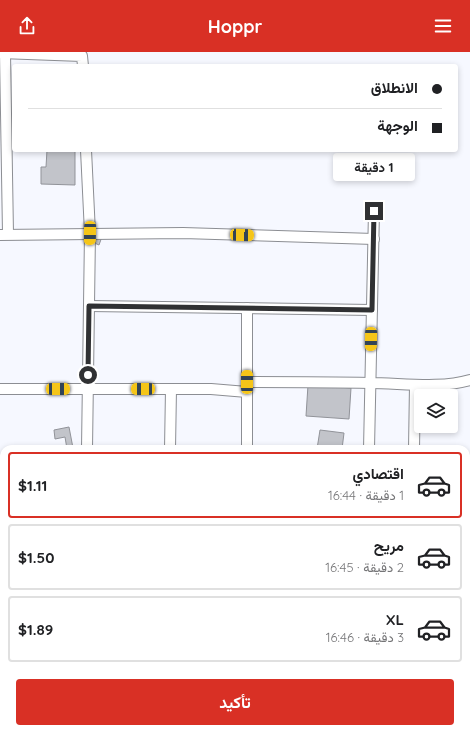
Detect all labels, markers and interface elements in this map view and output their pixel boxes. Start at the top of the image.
icon: share [16,15,38,37]
text: Hoppr [208,15,262,38]
icon: menu [432,15,454,37]
text: الانطلاق [371,78,418,97]
text: الوجهة [377,116,418,135]
callout: 1 دقيقة [333,153,415,181]
text: 1 دقيقة [354,159,394,175]
route end [365,202,383,220]
car [84,221,96,245]
car [230,229,254,241]
car [365,327,377,351]
route start [79,366,97,384]
car [241,370,253,394]
car [46,383,70,395]
car [131,383,155,395]
map controls [414,389,458,433]
button: layers [414,389,458,433]
text: اقتصادي [352,464,404,483]
icon: car [416,467,452,503]
text: $1.11 [18,476,47,495]
text: 1 دقيقة · 16:44 [328,487,404,503]
text: مريح [374,536,404,555]
icon: car [416,539,452,575]
text: $1.50 [18,548,54,567]
text: 2 دقيقة · 16:45 [325,559,404,575]
text: XL [386,610,404,629]
icon: car [416,611,452,647]
text: $1.89 [18,620,53,639]
text: 3 دقيقة · 16:46 [326,629,404,645]
button: تأكيد [16,679,454,725]

